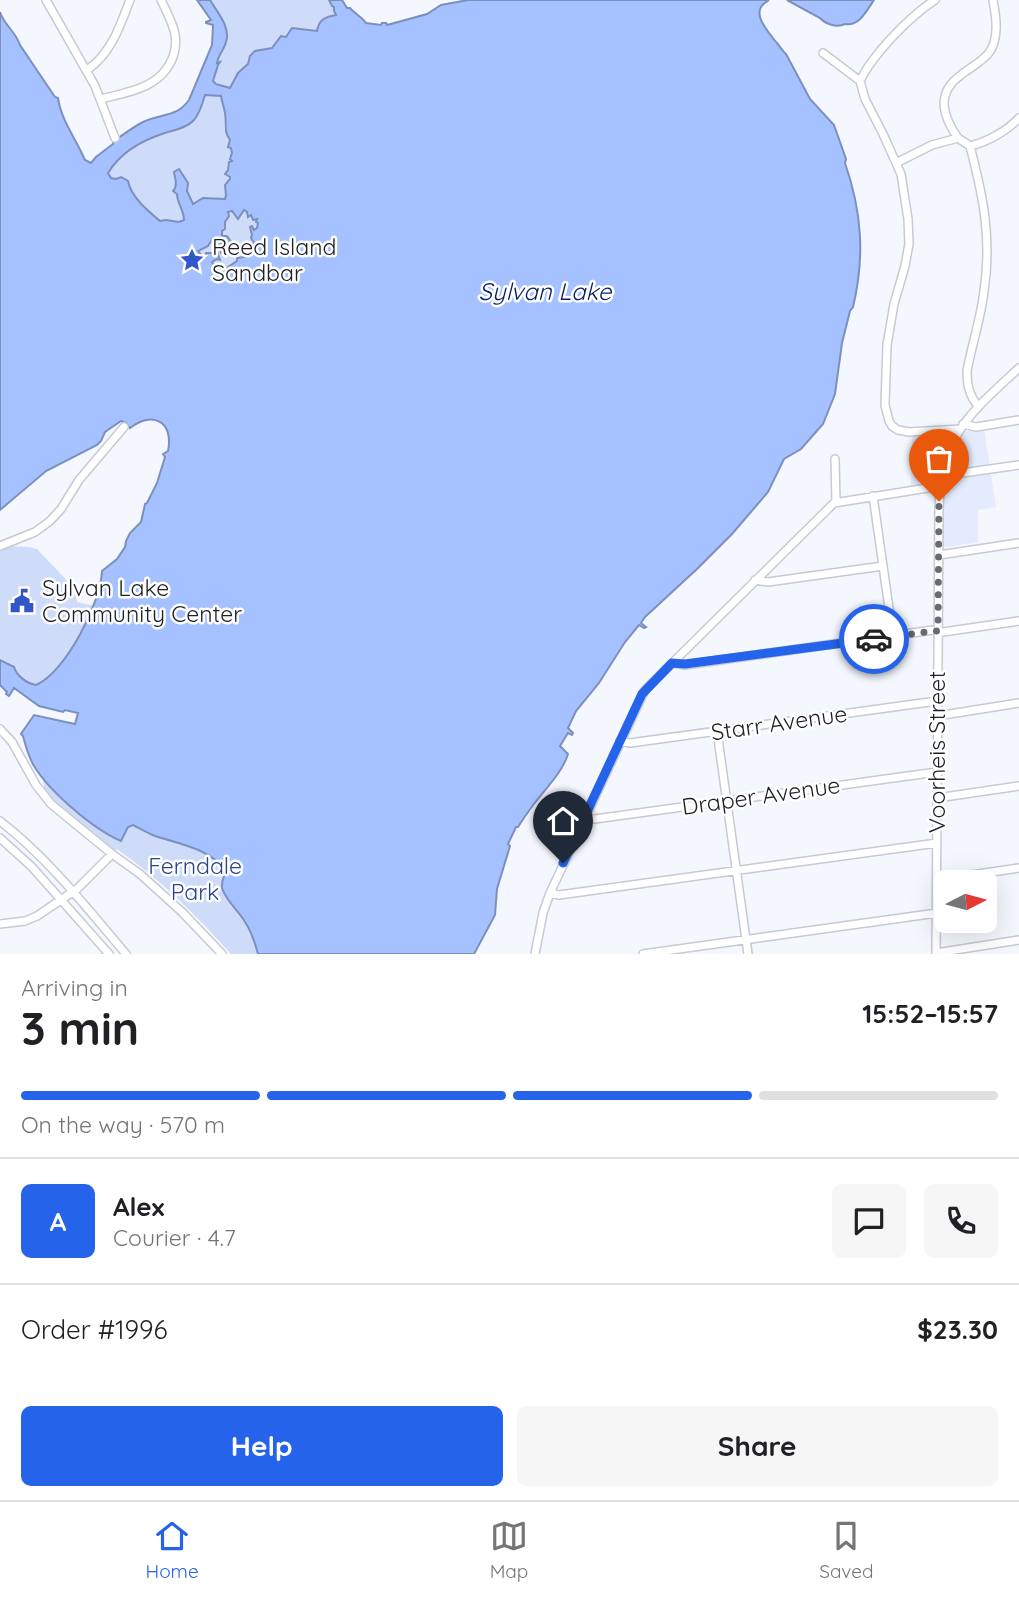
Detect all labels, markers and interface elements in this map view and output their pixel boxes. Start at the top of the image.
place label: Reed Island Sandbar [212,232,337,287]
place icon: Reed Island Sandbar [178,246,206,274]
water label: Sylvan Lake [479,276,613,306]
pin [909,429,969,501]
icon: bag [920,440,958,478]
place label: Sylvan Lake Community Center [42,573,242,628]
public building icon: Sylvan Lake Community Center [8,587,36,615]
courier [839,604,909,674]
icon: car [855,620,893,658]
street label: Voorheis Street [922,671,951,833]
street label: Starr Avenue [709,699,849,746]
street label: Draper Avenue [680,770,842,821]
pin [533,791,593,863]
icon: home [544,802,582,840]
park label: Ferndale Park [148,851,242,906]
north arrow [934,870,998,933]
map controls [934,870,997,933]
text: Arriving in [21,973,128,1002]
text: 15:52–15:57 [862,997,998,1030]
text: 3 min [21,999,139,1057]
text: On the way · 570 m [21,1110,225,1139]
button: chat [832,1184,906,1258]
button: phone [924,1184,998,1258]
text: Alex [113,1190,164,1223]
text: A [50,1205,66,1238]
text: Courier · 4.7 [113,1223,236,1252]
text: Order #1996 [21,1313,168,1346]
text: $23.30 [917,1313,998,1346]
button: Help [21,1406,503,1486]
button: Share [517,1406,998,1486]
tab: Home [145,1517,199,1583]
tab: Map [490,1517,528,1583]
tab: Saved [819,1517,874,1583]

